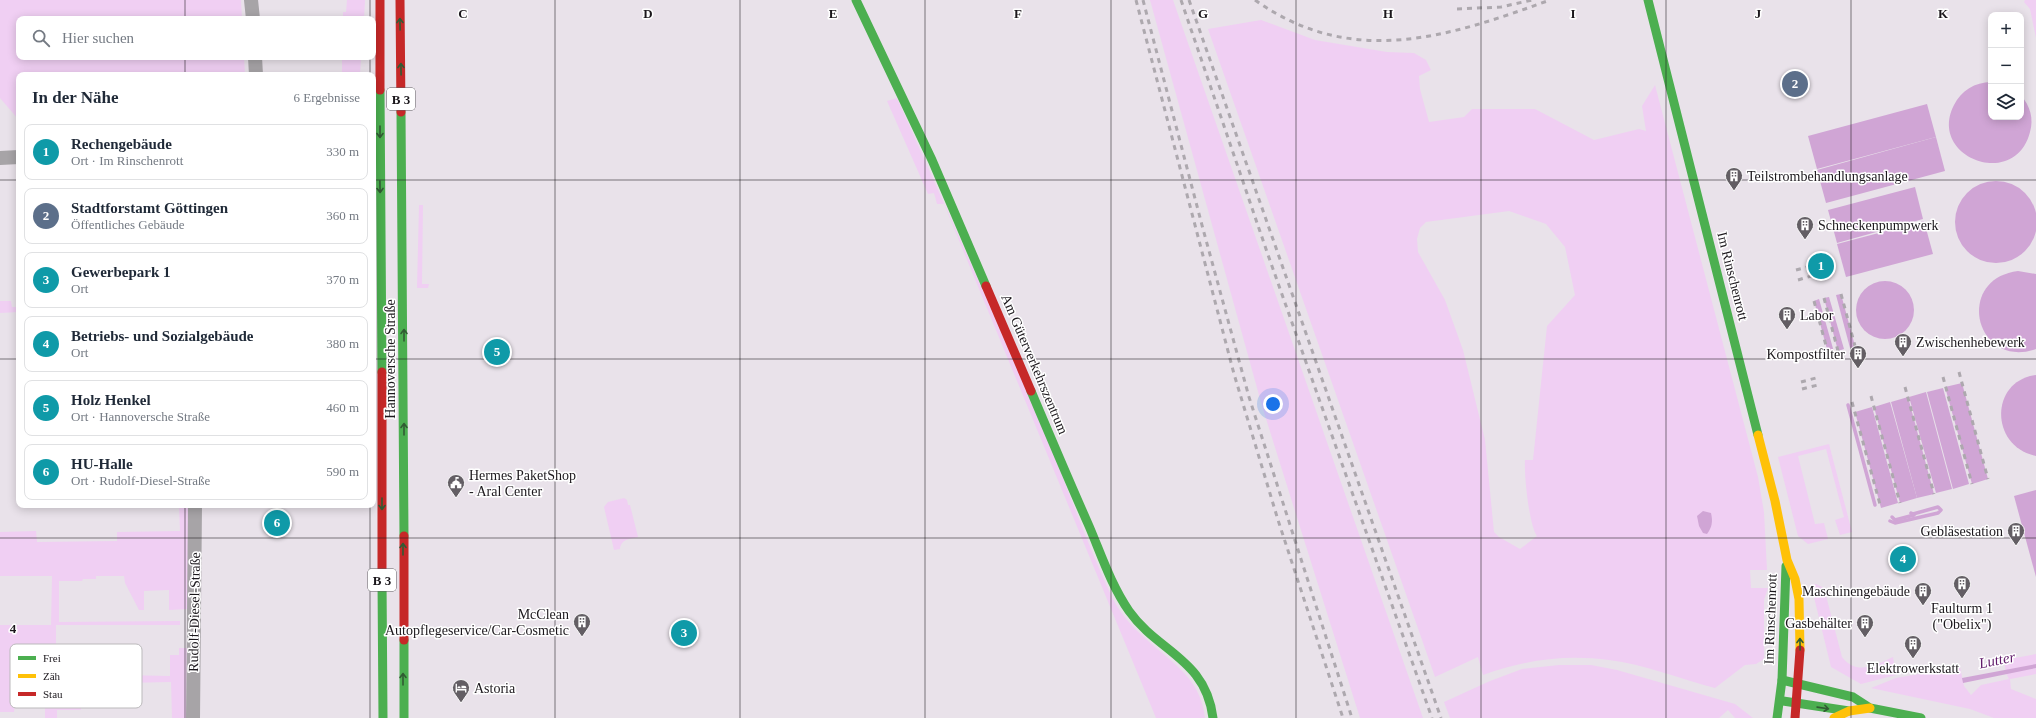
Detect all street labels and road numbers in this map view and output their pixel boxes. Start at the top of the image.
road number: B 3 [387,88,415,110]
street label: Im Rinschenrott [1714,230,1751,322]
street label: Am Güterverkehrszentrum [998,292,1071,436]
street label: Hannoversche Straße [383,299,398,419]
street label: Rudolf-Diesel-Straße [186,552,203,672]
road number: B 3 [368,569,396,591]
street label: Im Rinschenrott [1761,573,1780,665]

